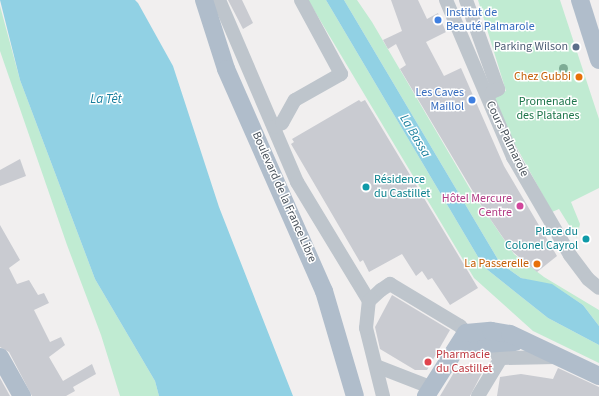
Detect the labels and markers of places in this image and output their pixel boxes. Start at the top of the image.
place label: Institut de Beauté Palmarole [446,6,535,34]
marker: Institut de Beauté Palmarole [433,15,443,25]
place label: Parking Wilson [494,40,568,54]
marker: Parking Wilson [571,42,581,52]
place label: Chez Gubbi [514,70,571,84]
marker: Chez Gubbi [574,72,584,82]
place label: Les Caves Maillol [415,86,464,114]
marker: Les Caves Maillol [467,95,477,105]
place label: Résidence du Castillet [374,173,430,201]
marker: Résidence du Castillet [361,182,371,192]
place label: Hôtel Mercure Centre [442,192,512,220]
marker: Hôtel Mercure Centre [515,201,525,211]
place label: Place du Colonel Cayrol [505,225,578,253]
marker: Place du Colonel Cayrol [581,234,591,244]
place label: La Passerelle [464,257,529,271]
marker: La Passerelle [532,259,542,269]
place label: Pharmacie du Castillet [436,348,492,376]
marker: Pharmacie du Castillet [423,357,433,367]

